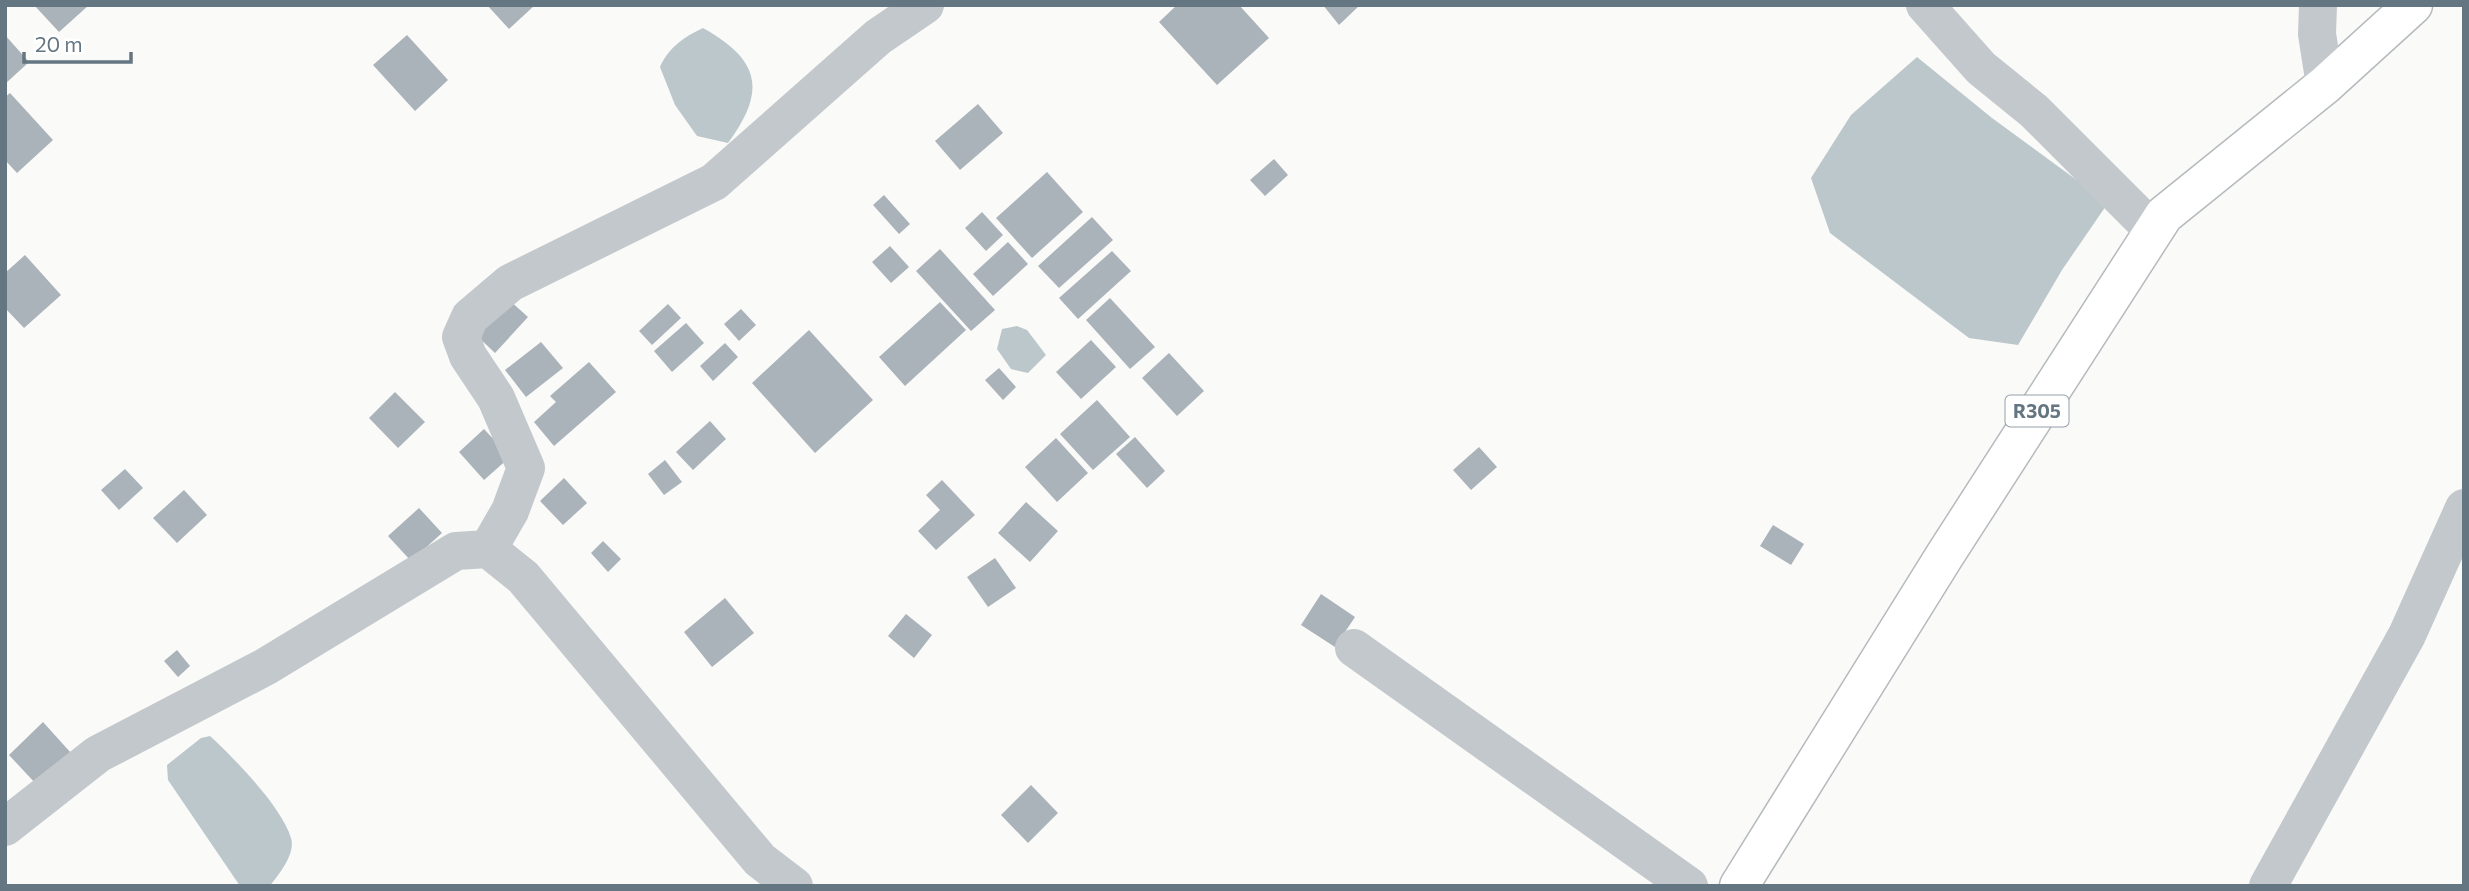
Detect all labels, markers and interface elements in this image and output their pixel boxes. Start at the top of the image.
scale bar [24,21,131,65]
text: 20 m [35,31,83,56]
road number: R305 [2006,396,2068,426]

